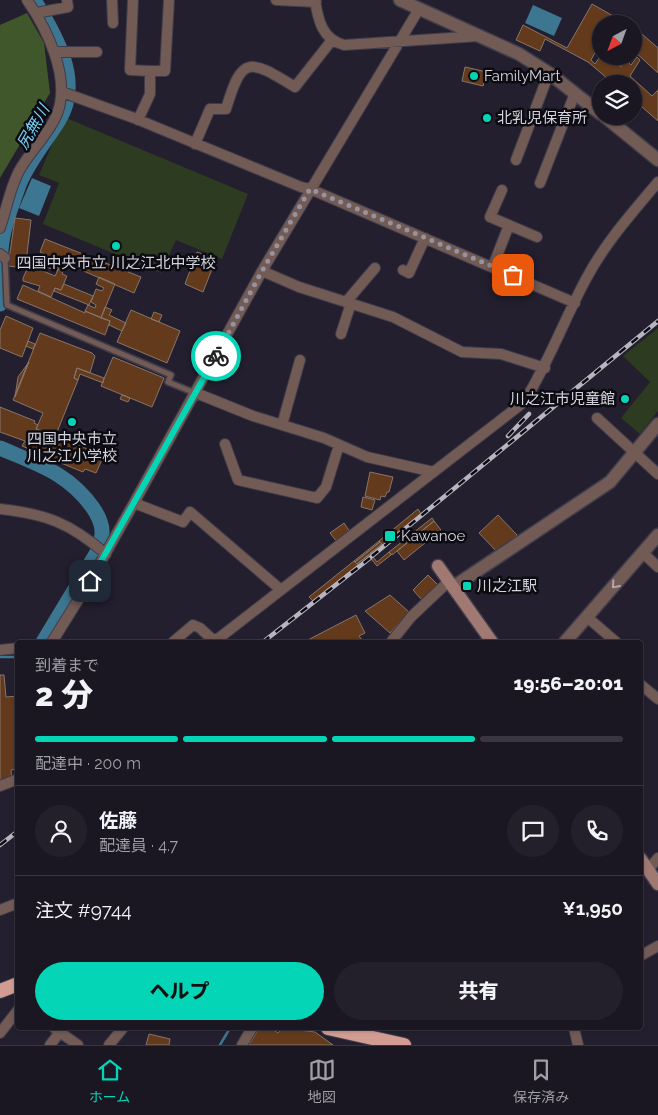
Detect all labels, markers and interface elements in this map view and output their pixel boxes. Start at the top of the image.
north arrow [592,15,642,65]
map controls [592,15,642,125]
place label: FamilyMart [484,67,561,85]
marker: FamilyMart [468,70,480,82]
button: layers [592,75,642,125]
water label: 尻無川 [13,100,54,153]
place label: 北乳児保育所 [497,109,587,127]
marker: 北乳児保育所 [481,112,493,124]
marker: 四国中央市立 川之江北中学校 [110,240,122,252]
place label: 四国中央市立 川之江北中学校 [17,254,215,272]
pin [492,254,534,296]
icon: bag [499,261,527,289]
courier [191,331,241,381]
icon: bike [202,342,230,370]
place label: 川之江市児童館 [510,390,615,408]
marker: 川之江市児童館 [619,393,631,405]
marker: 四国中央市立 川之江小学校 [66,416,78,428]
place label: 四国中央市立 川之江小学校 [27,430,117,465]
place label: Kawanoe [401,527,465,545]
marker: Kawanoe [383,529,397,543]
pin [69,560,111,602]
icon: home [76,567,104,595]
place label: 川之江駅 [477,577,537,595]
marker: 川之江駅 [461,580,473,592]
one-way arrow [612,580,621,589]
text: 到着まで [35,656,99,675]
text: 19:56–20:01 [514,672,623,694]
text: 2 分 [35,676,93,713]
text: 配達中 · 200 m [35,754,141,773]
button: person [35,805,87,857]
button: chat [507,805,559,857]
button: phone [571,805,623,857]
text: 佐藤 [99,809,137,831]
text: 配達員 · 4.7 [99,836,178,855]
text: ¥1,950 [562,897,623,919]
text: 注文 #9744 [35,899,132,921]
button: ヘルプ [35,962,324,1020]
button: 共有 [334,962,623,1020]
tab: ホーム [89,1056,130,1106]
tab: 地図 [308,1056,336,1106]
tab: 保存済み [513,1056,569,1106]

